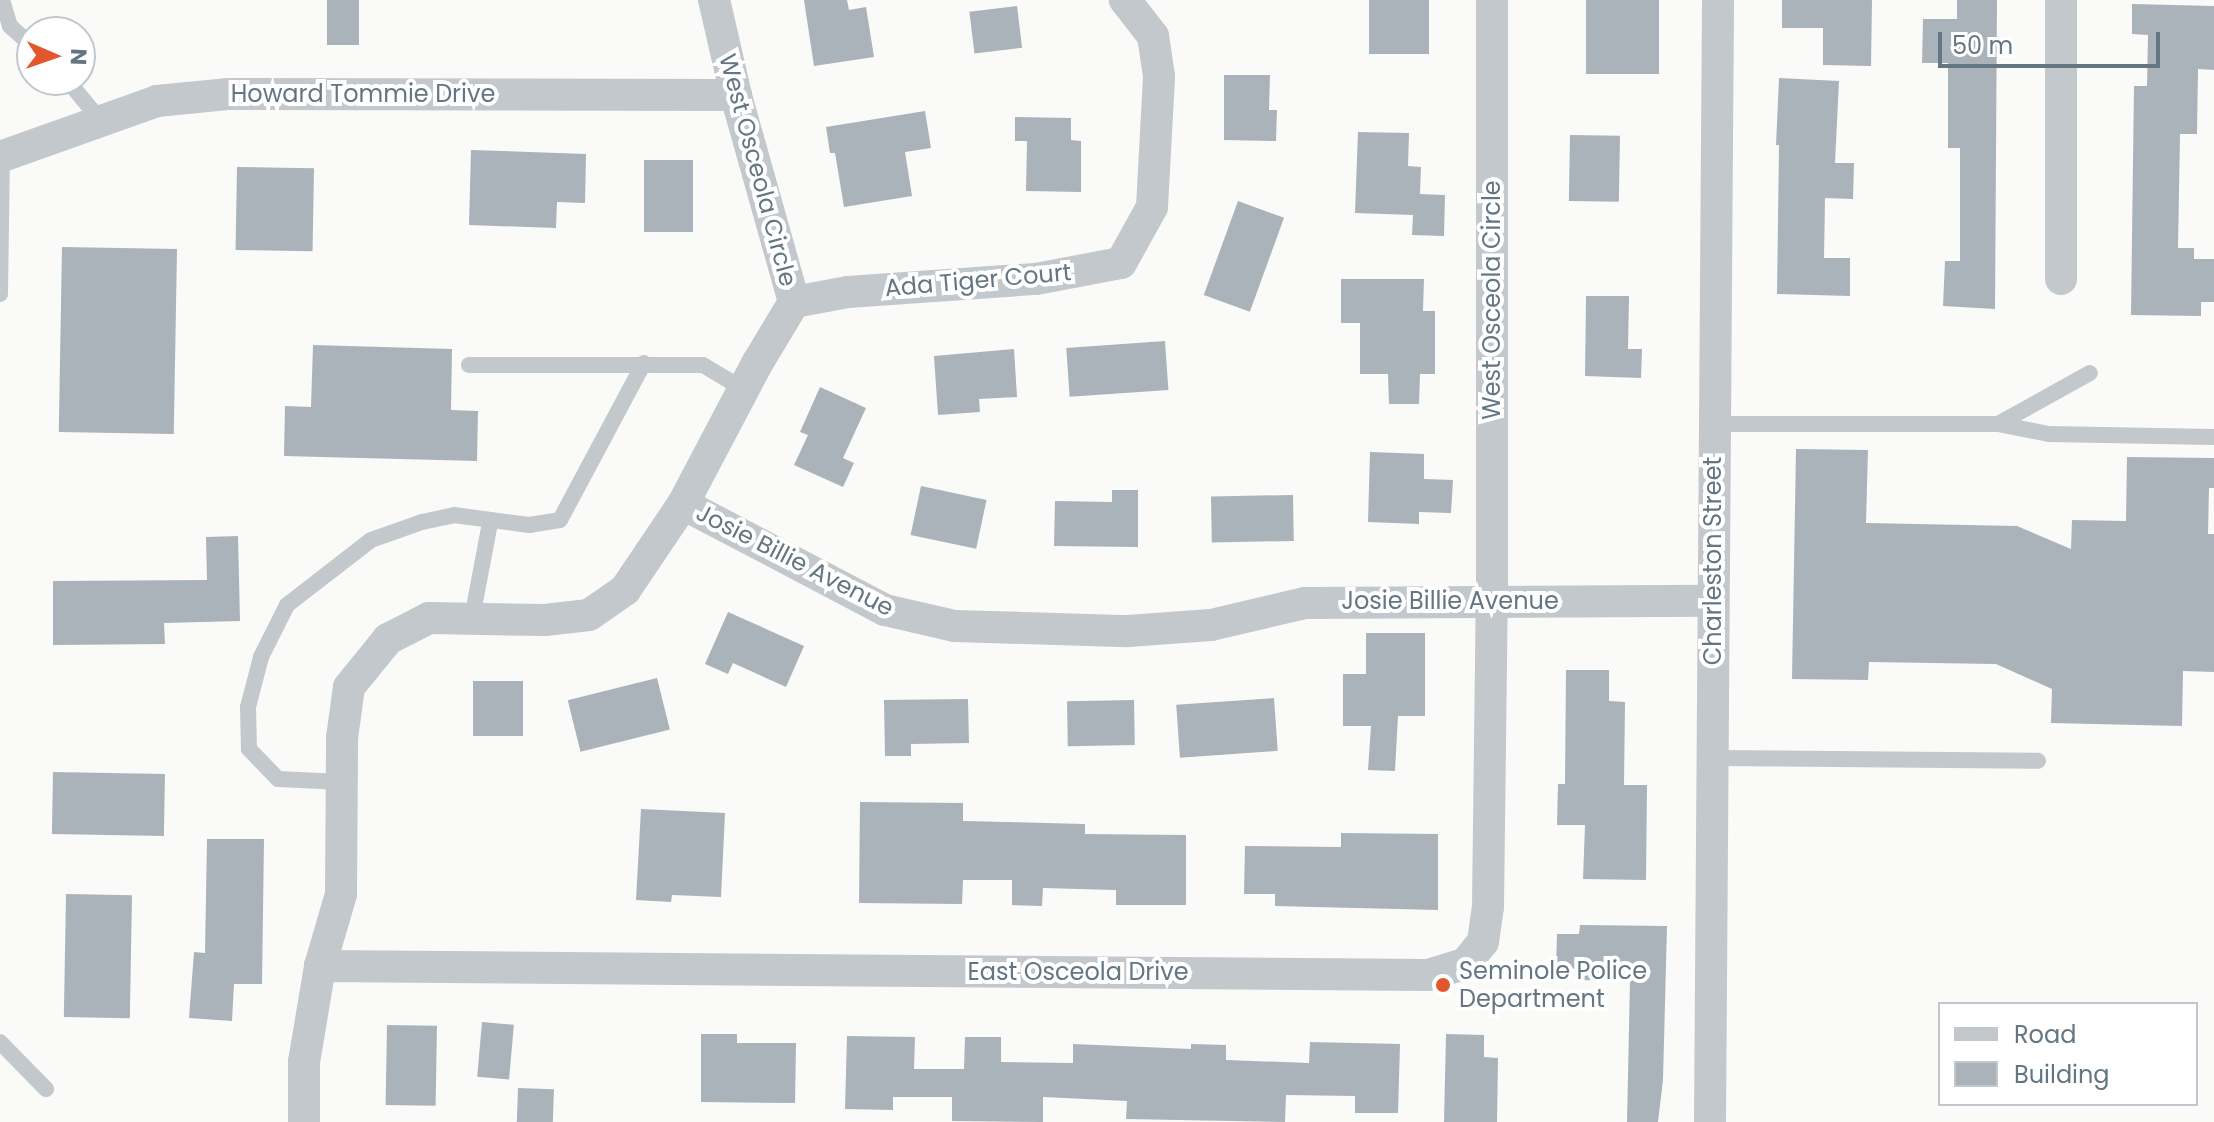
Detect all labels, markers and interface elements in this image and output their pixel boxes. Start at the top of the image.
north arrow [16,16,96,96]
scale bar [1942,16,2164,66]
text: 50 m [1952,29,2013,62]
text: N [63,48,94,66]
street label: West Osceola Circle [713,51,803,289]
street label: Howard Tommie Drive [231,80,495,108]
street label: West Osceola Circle [1478,180,1506,420]
street label: Ada Tiger Court [883,257,1073,303]
street label: Charleston Street [1699,457,1727,665]
street label: Josie Billie Avenue [692,498,898,622]
street label: Josie Billie Avenue [1341,587,1559,615]
place label: Seminole Police Department [1459,957,1647,1013]
street label: East Osceola Drive [967,958,1189,986]
marker: Seminole Police Department [1434,976,1452,994]
legend [1938,1002,2198,1106]
text: Road [2014,1018,2076,1051]
text: Building [2014,1058,2110,1091]

